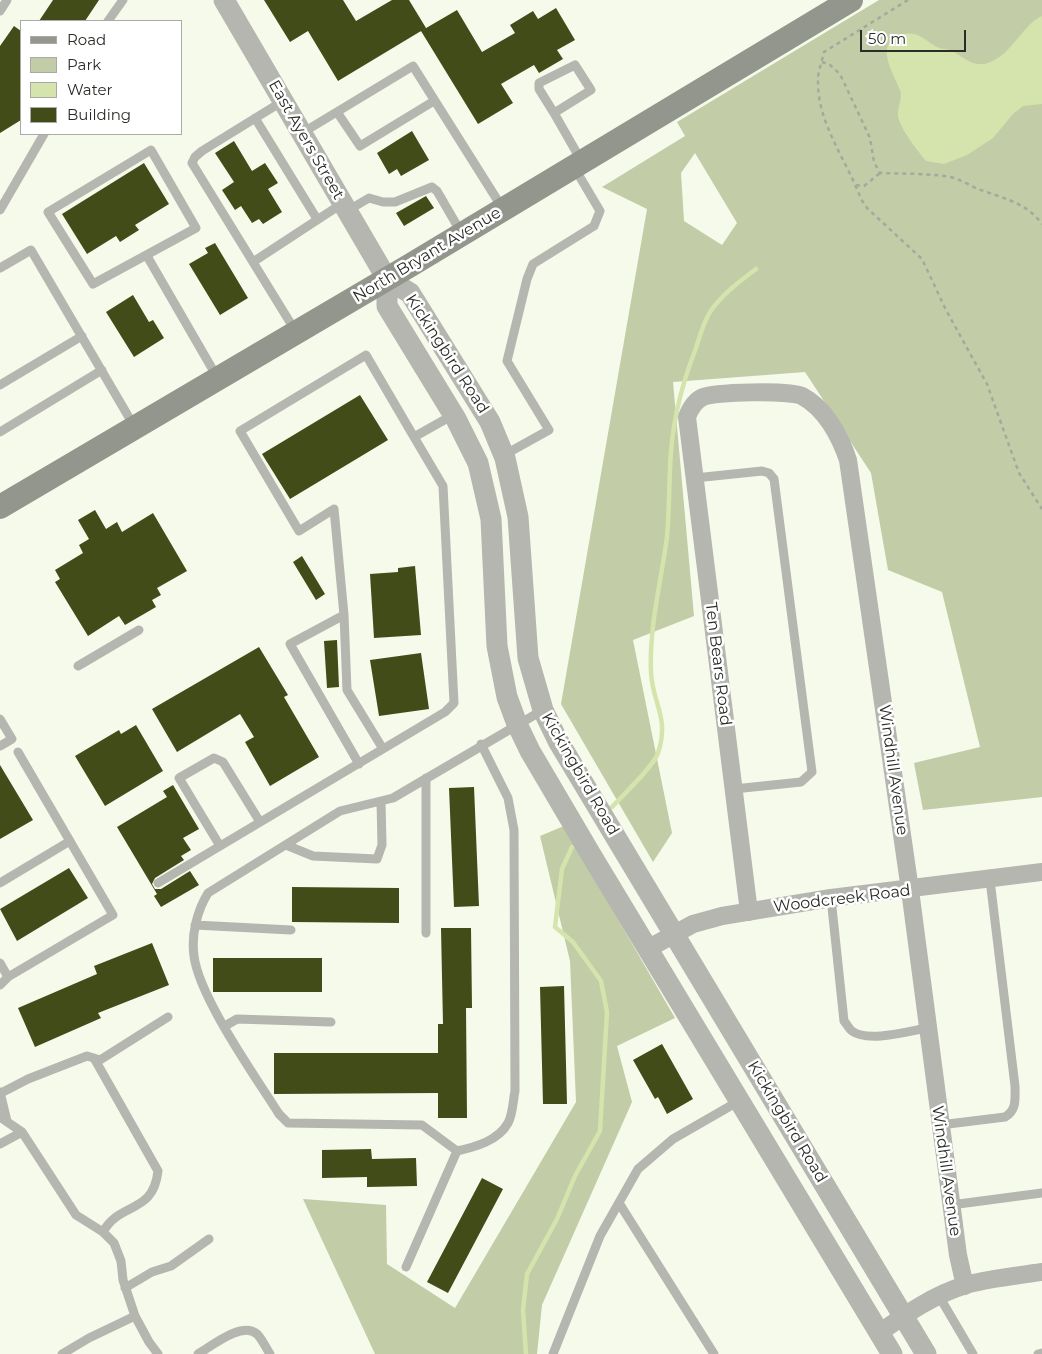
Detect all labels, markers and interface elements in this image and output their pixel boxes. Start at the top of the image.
legend [20,20,182,135]
scale bar [862,20,968,52]
text: 50 m [868,29,906,48]
text: Road [67,30,106,49]
text: Park [67,55,101,74]
street label: East Ayers Street [264,77,348,203]
text: Water [67,80,113,99]
text: Building [67,105,131,124]
street label: North Bryant Avenue [350,203,504,307]
street label: Kickingbird Road [401,291,493,417]
street label: Ten Bears Road [701,601,735,727]
street label: Windhill Avenue [874,703,912,837]
street label: Kickingbird Road [537,709,623,839]
street label: Woodcreek Road [772,881,912,917]
street label: Kickingbird Road [743,1058,831,1186]
street label: Windhill Avenue [927,1104,965,1238]

